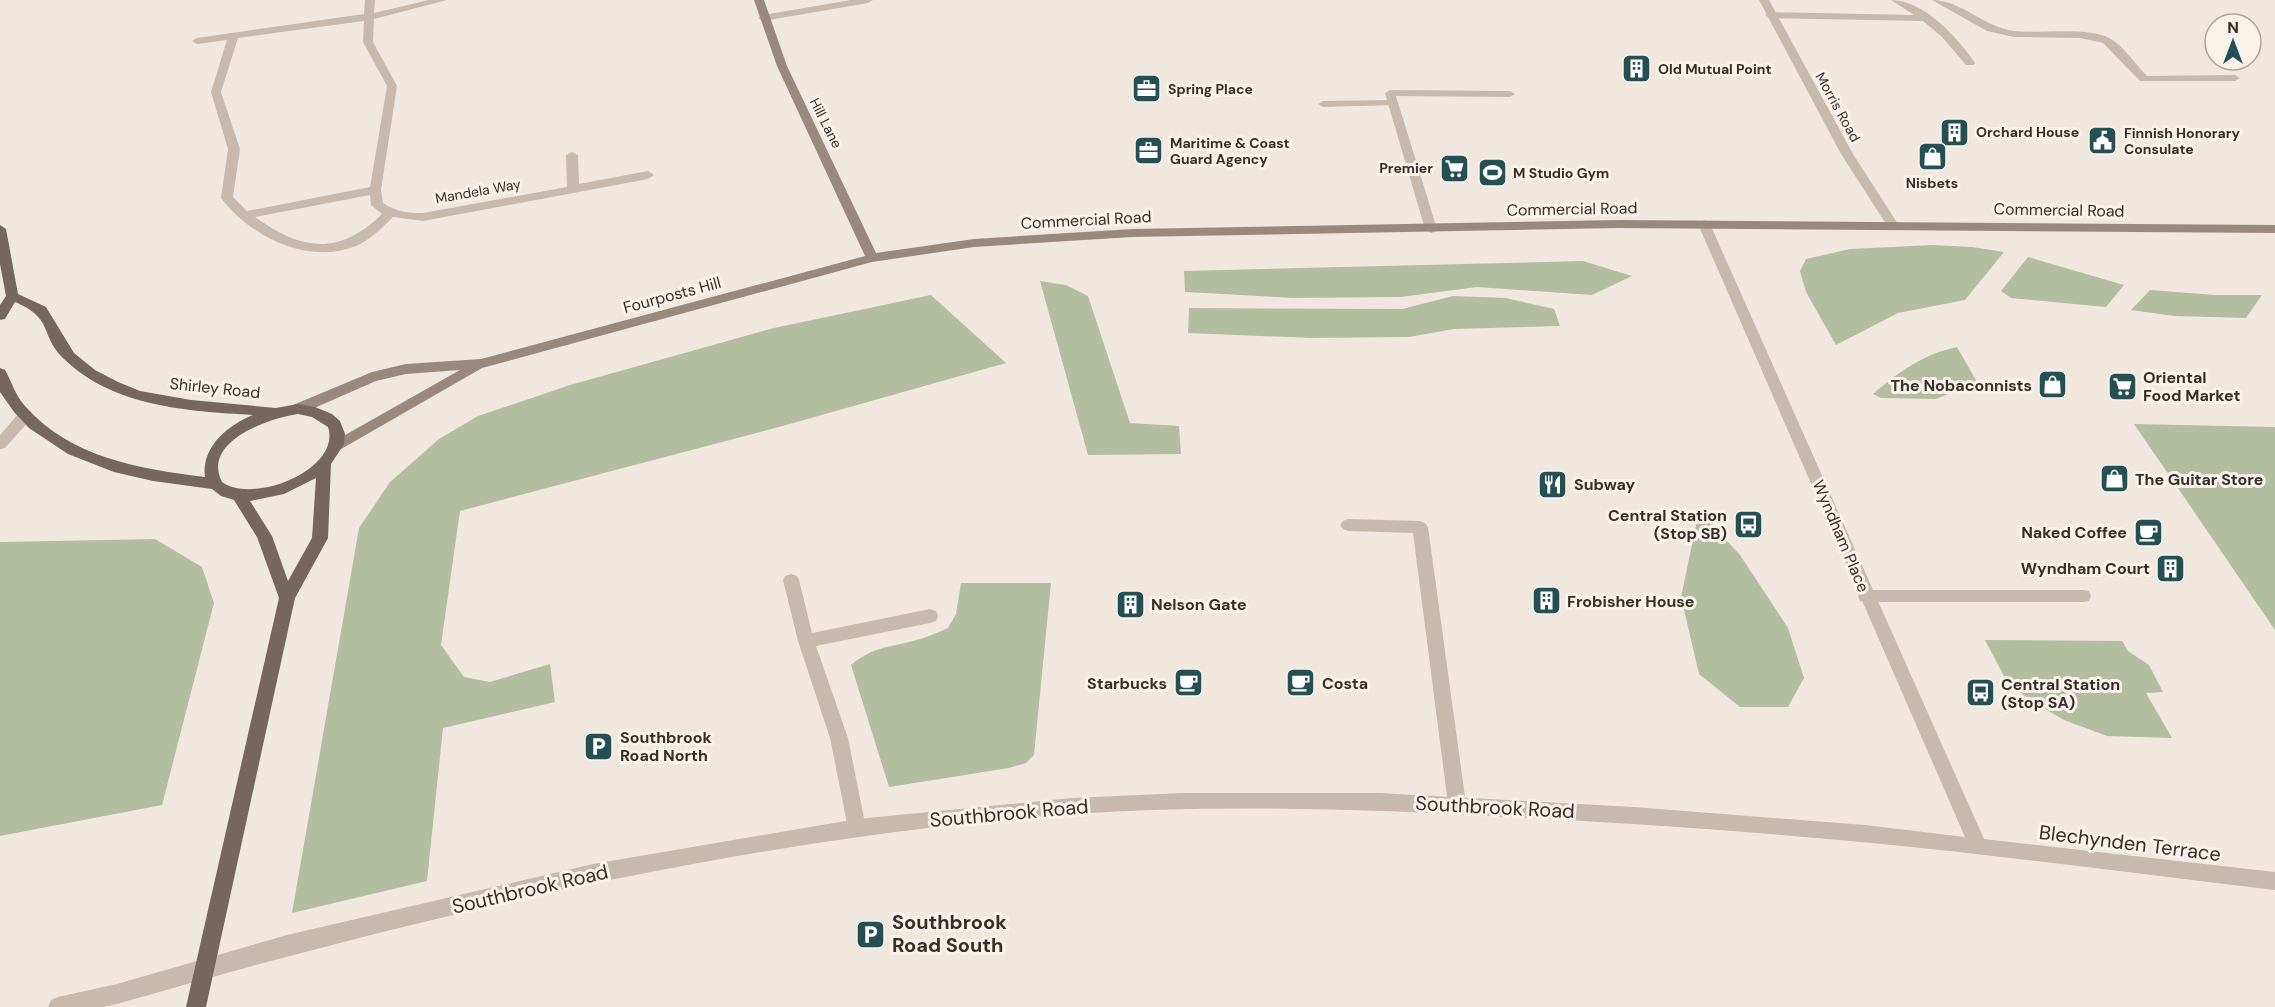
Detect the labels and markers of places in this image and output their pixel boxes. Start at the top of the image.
building icon: Old Mutual Point [1621,53,1653,85]
place label: Old Mutual Point [1658,60,1771,78]
office icon: Spring Place [1131,73,1163,105]
place label: Spring Place [1168,80,1253,98]
building icon: Orchard House [1939,116,1971,148]
place label: Orchard House [1976,123,2079,141]
place label: Finnish Honorary Consulate [2124,124,2240,158]
public building icon: Finnish Honorary Consulate [2087,125,2119,157]
place label: Maritime & Coast Guard Agency [1170,134,1290,168]
office icon: Maritime & Coast Guard Agency [1133,135,1165,167]
shop icon: Nisbets [1916,140,1948,172]
supermarket icon: Premier [1438,152,1470,184]
sports icon: M Studio Gym [1476,157,1508,189]
place label: Premier [1379,159,1433,177]
place label: M Studio Gym [1513,164,1609,182]
place label: Nisbets [1906,174,1958,192]
place label: Oriental Food Market [2143,367,2240,406]
shop icon: The Nobaconnists [2037,369,2069,401]
supermarket icon: Oriental Food Market [2106,370,2138,402]
place label: The Nobaconnists [1891,375,2032,396]
shop icon: The Guitar Store [2098,463,2130,495]
restaurant icon: Subway [1537,468,1569,500]
place label: The Guitar Store [2135,469,2263,490]
place label: Subway [1574,474,1636,495]
place label: Central Station (Stop SB) [1608,505,1727,544]
bus stop icon: Central Station (Stop SB) [1732,508,1764,540]
cafe icon: Naked Coffee [2132,516,2164,548]
place label: Naked Coffee [2021,522,2127,543]
building icon: Wyndham Court [2155,552,2187,584]
place label: Wyndham Court [2021,558,2150,579]
building icon: Frobisher House [1530,585,1562,617]
building icon: Nelson Gate [1114,588,1146,620]
place label: Frobisher House [1567,591,1694,612]
place label: Nelson Gate [1151,594,1247,615]
cafe icon: Starbucks [1172,667,1204,699]
cafe icon: Costa [1285,667,1317,699]
place label: Starbucks [1087,673,1167,694]
place label: Costa [1322,673,1368,694]
place label: Central Station (Stop SA) [2001,674,2120,713]
bus stop icon: Central Station (Stop SA) [1964,677,1996,709]
place label: Southbrook Road North [620,727,713,766]
parking icon: Southbrook Road North [583,730,615,762]
place label: Southbrook Road South [892,909,1007,958]
parking icon: Southbrook Road South [855,918,887,950]

